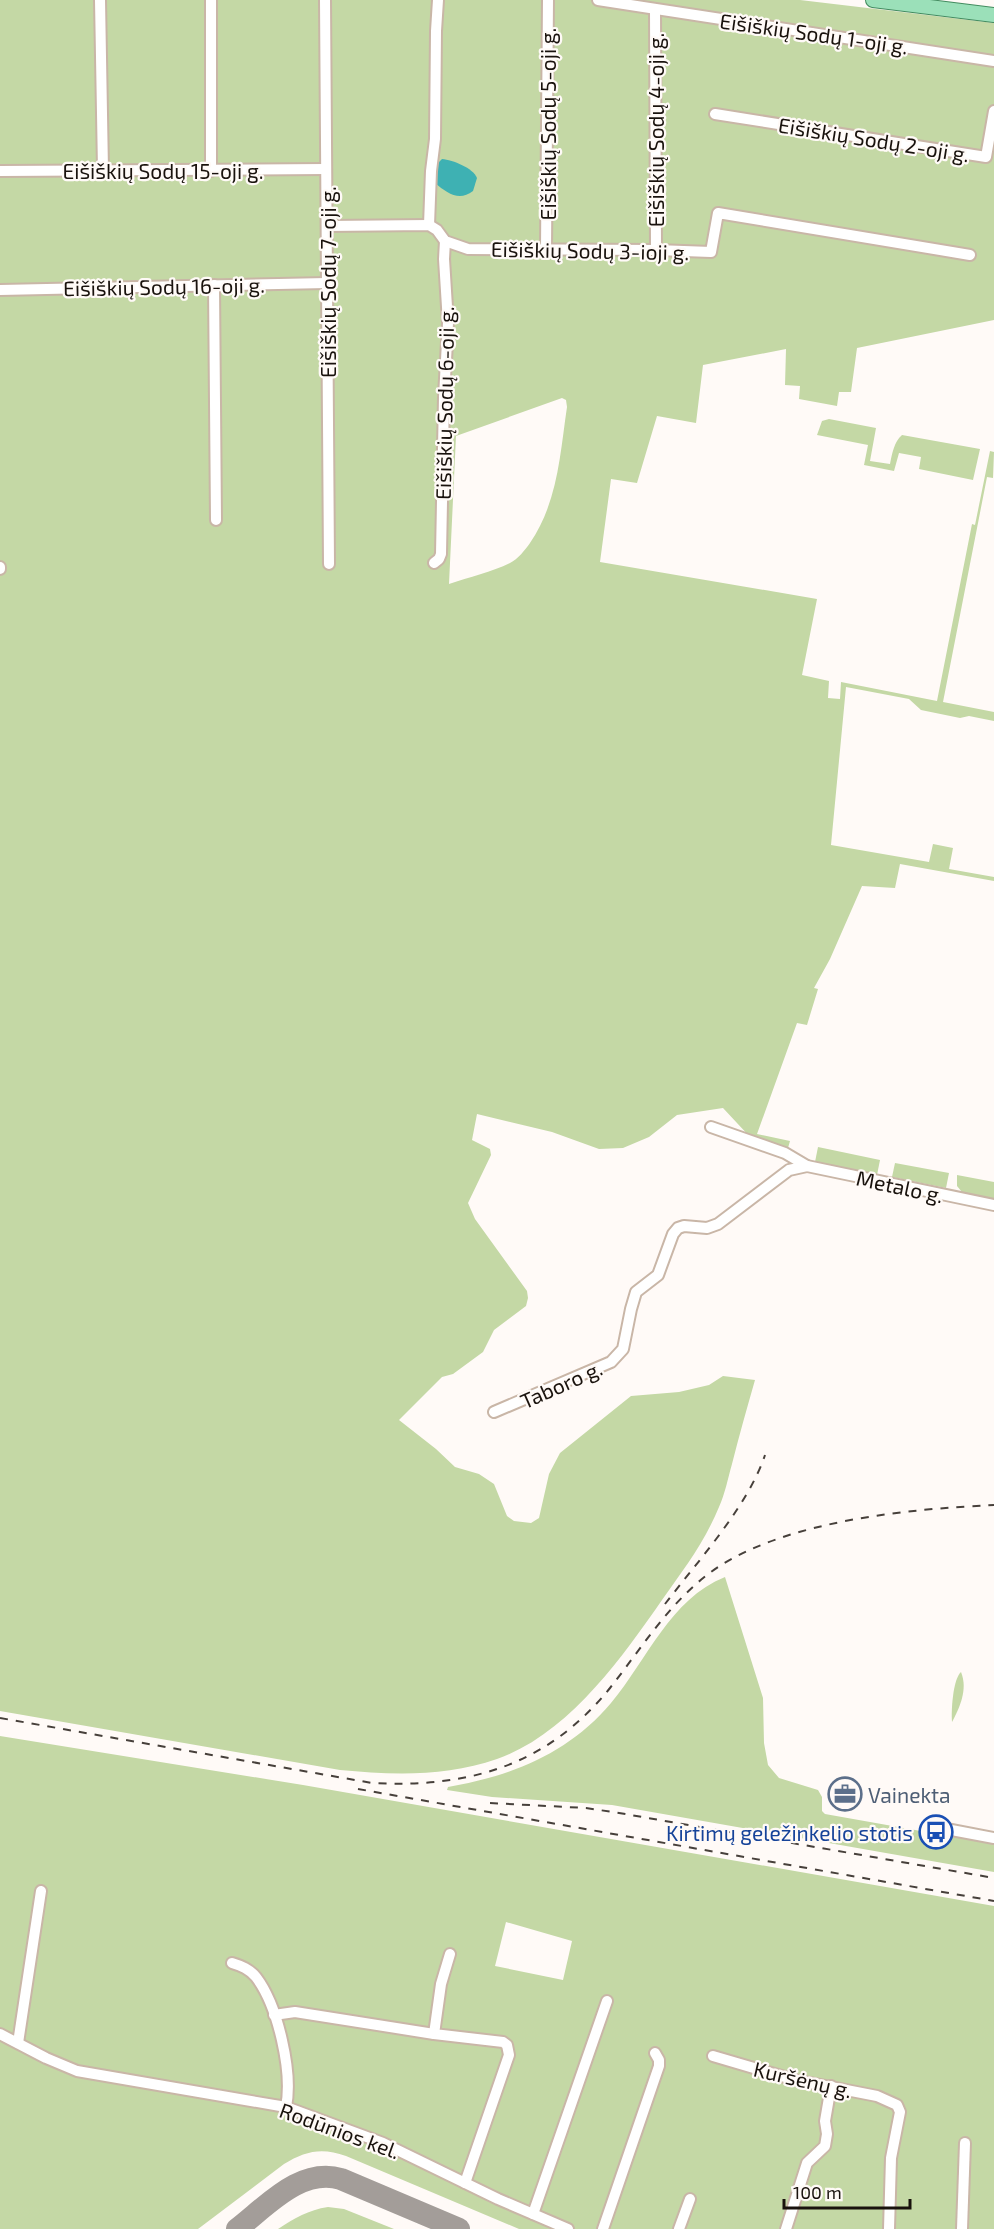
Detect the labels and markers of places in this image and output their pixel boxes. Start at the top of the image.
office icon: Vainekta [827,1776,863,1812]
place label: Vainekta [868,1782,951,1807]
bus stop icon: Kirtimų geležinkelio stotis [918,1814,954,1850]
place label: Kirtimų geležinkelio stotis [666,1820,913,1845]

